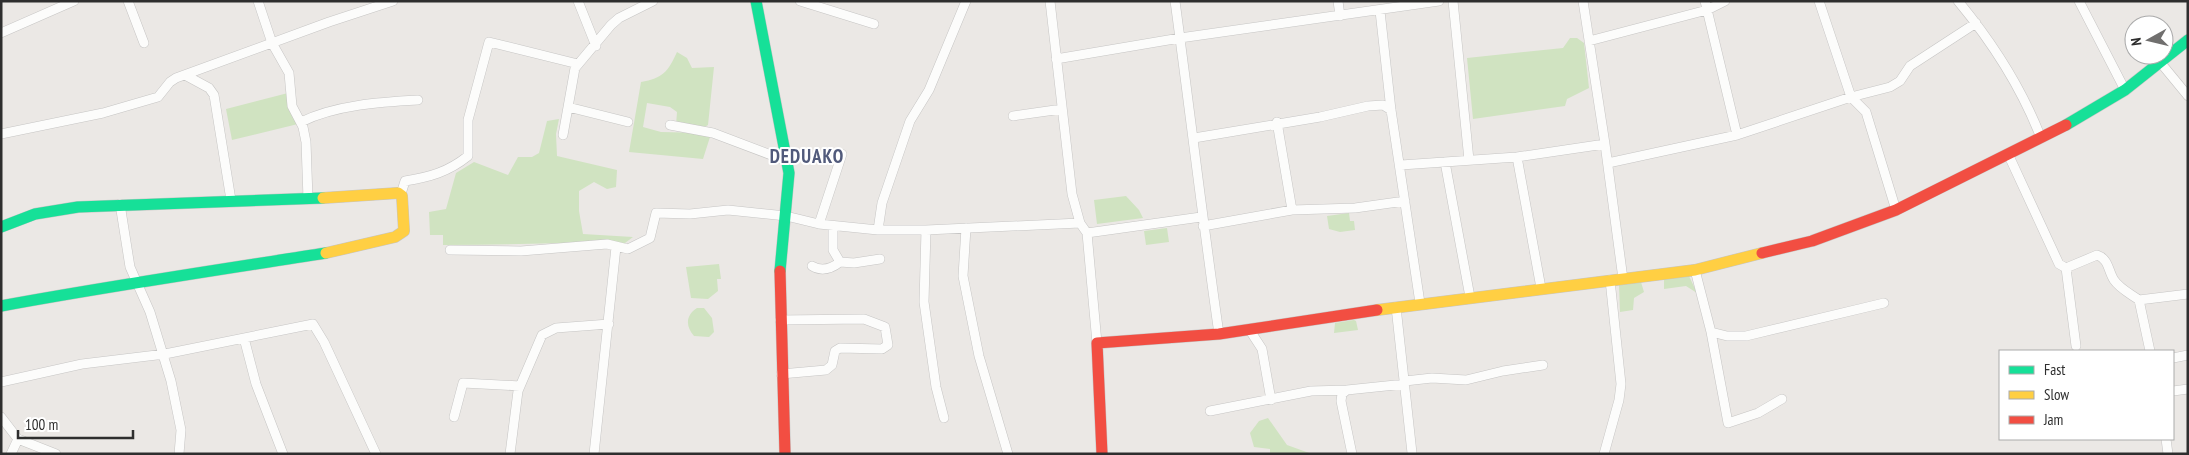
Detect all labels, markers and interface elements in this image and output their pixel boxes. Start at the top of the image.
north arrow [2124,15,2174,65]
text: N [2127,37,2146,47]
district label: DEDUAKO [770,144,844,168]
legend [1999,350,2174,440]
text: Fast [2044,360,2065,379]
text: Slow [2044,385,2069,404]
scale bar [18,408,132,440]
text: Jam [2043,410,2063,429]
text: 100 m [25,415,58,434]

